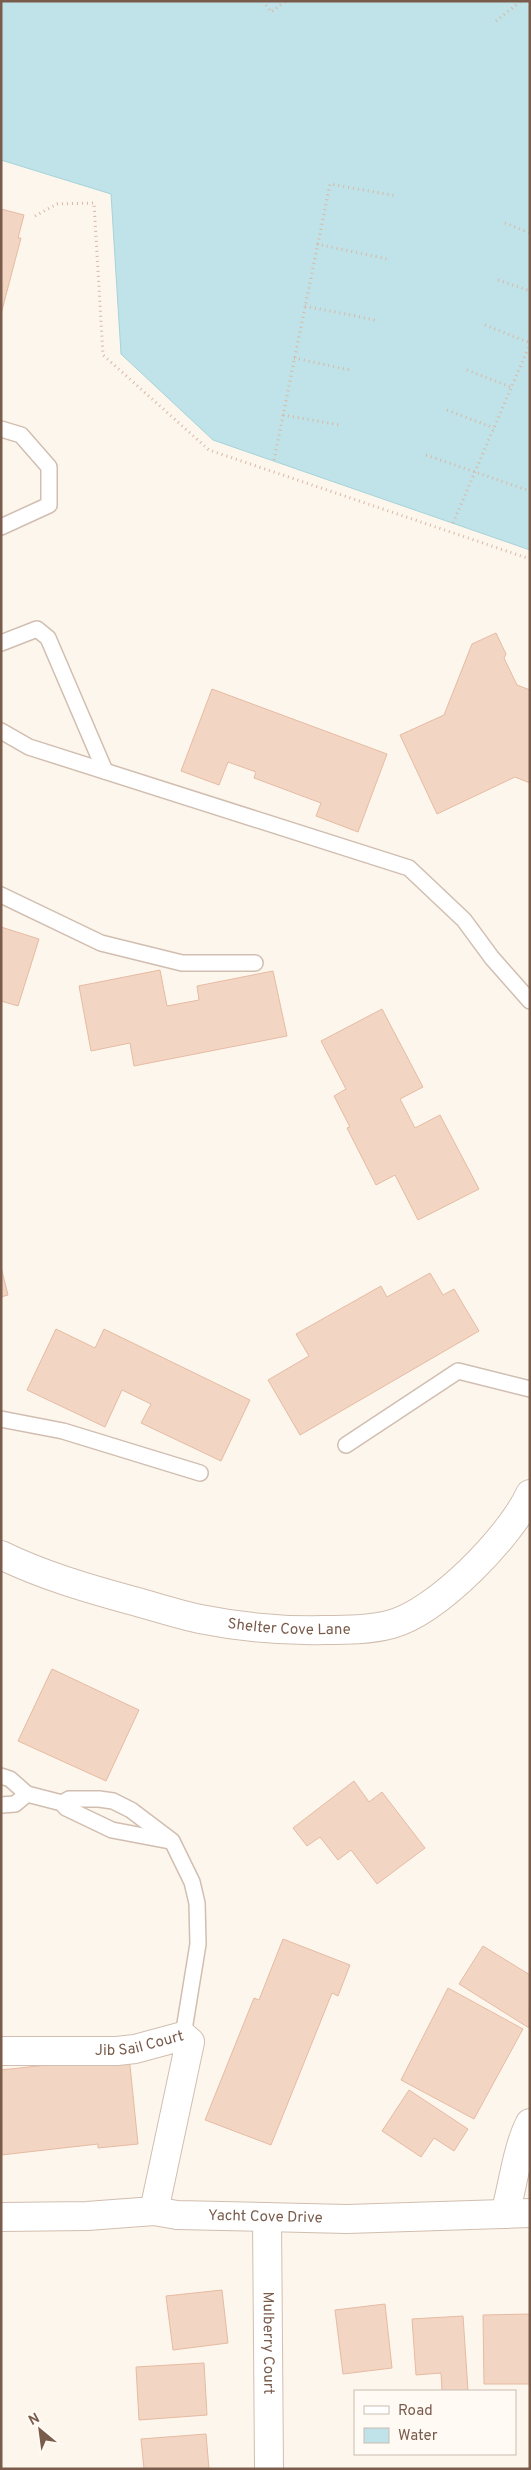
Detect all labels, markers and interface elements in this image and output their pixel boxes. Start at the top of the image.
street label: Shelter Cove Lane [226,1614,351,1640]
street label: Jib Sail Court [95,2027,186,2061]
street label: Yacht Cove Drive [208,2206,323,2228]
street label: Mulberry Court [258,2291,278,2395]
legend [354,2390,516,2455]
text: Road [398,2402,433,2421]
north arrow [15,2405,65,2455]
text: N [26,2410,43,2430]
text: Water [398,2427,438,2446]

